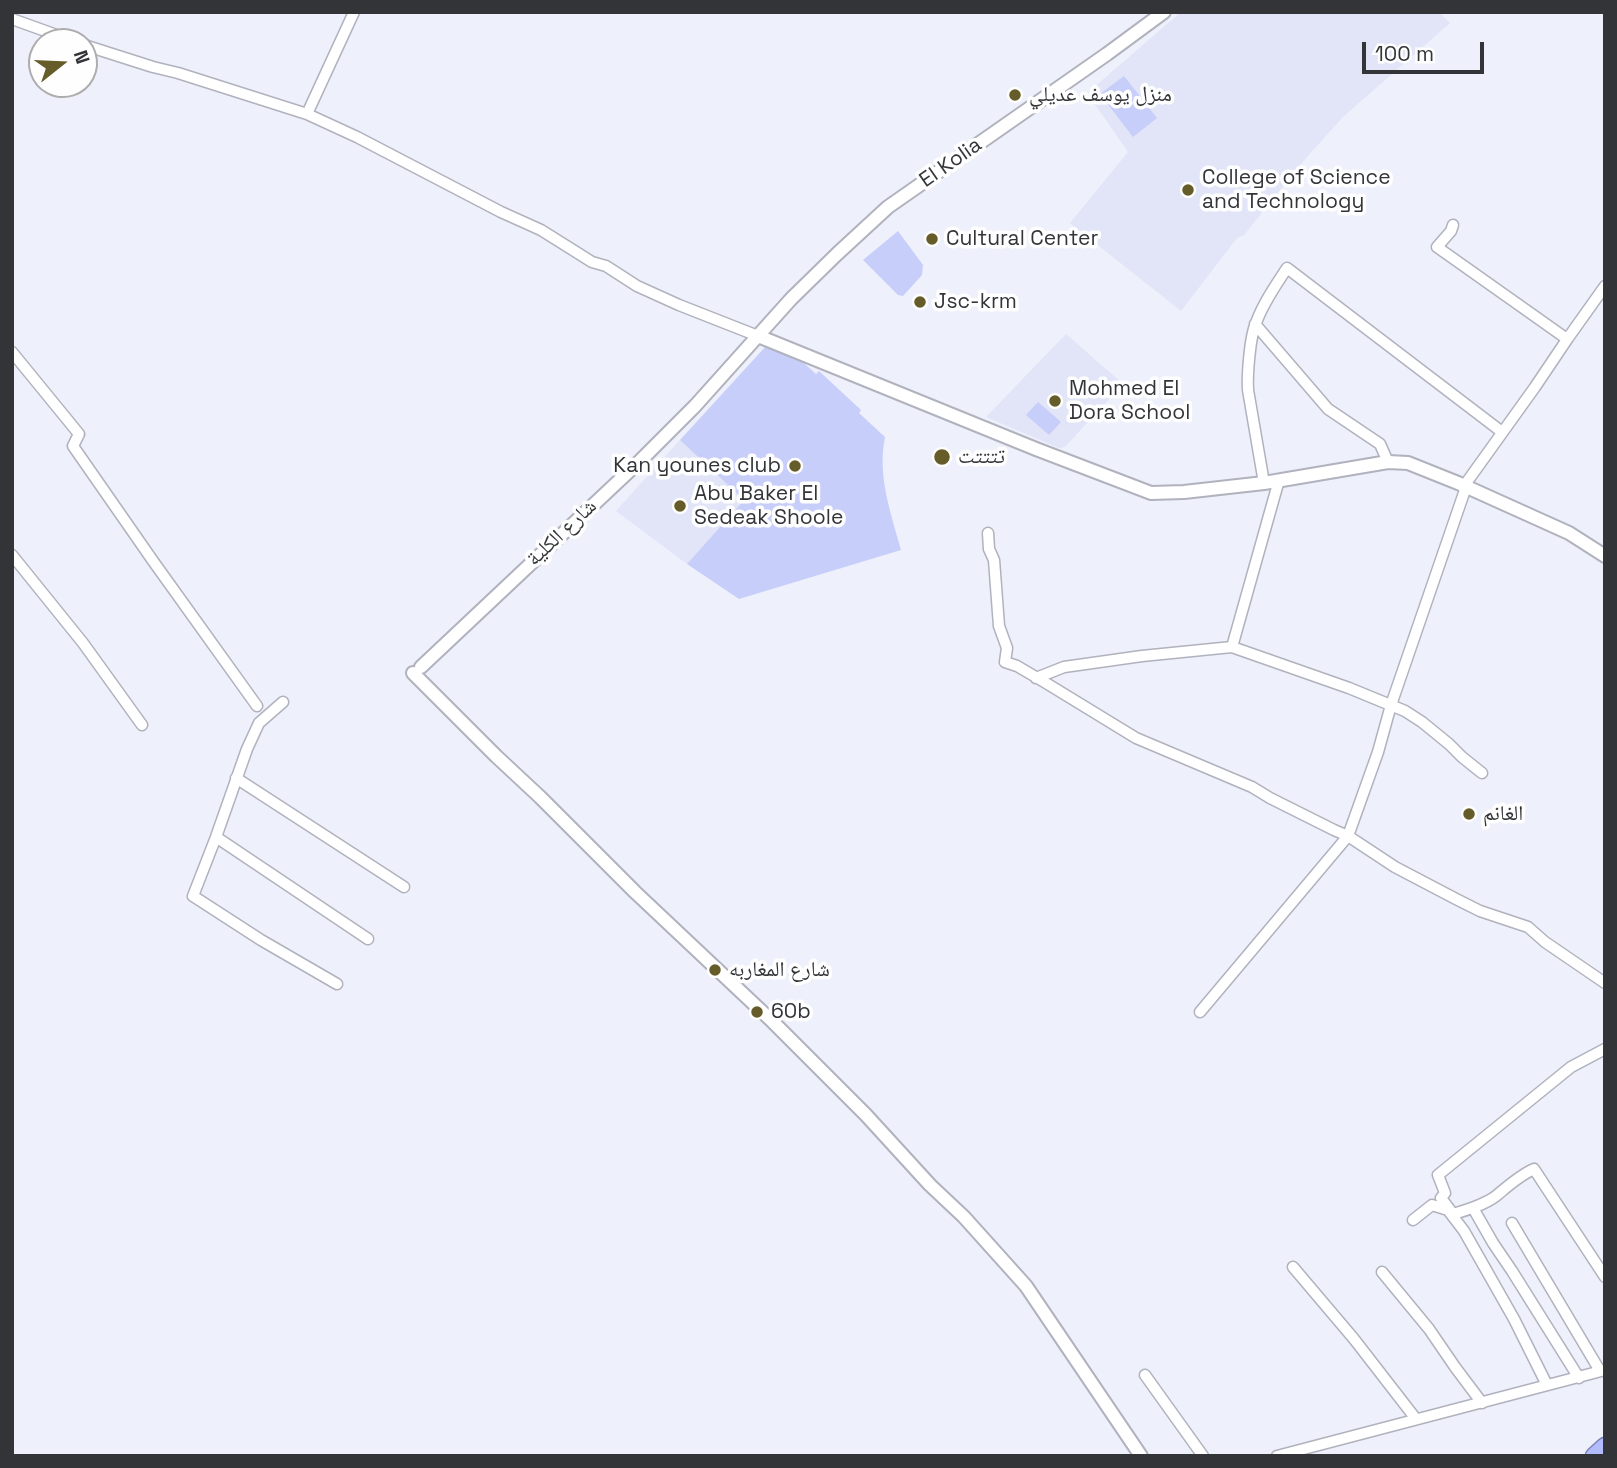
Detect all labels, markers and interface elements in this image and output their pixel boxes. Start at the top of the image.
north arrow [28,28,98,98]
scale bar [1365,28,1488,72]
text: 100 m [1375,40,1434,67]
text: N [68,47,95,67]
place label: منزل يوسف عديلي [1029,82,1172,108]
marker: منزل يوسف عديلي [1007,87,1023,103]
street label: El Kolia [915,133,987,193]
place label: College of Science and Technology [1202,165,1391,215]
marker: College of Science and Technology [1180,182,1196,198]
place label: Cultural Center [946,226,1098,252]
marker: Cultural Center [924,231,940,247]
place label: Jsc-krm [934,289,1017,315]
marker: Jsc-krm [912,294,928,310]
place label: Mohmed El Dora School [1069,376,1190,426]
marker: Mohmed El Dora School [1047,393,1063,409]
place label: تتتتت [958,444,1005,470]
marker: تتتتت [932,447,952,467]
place label: Kan younes club [613,453,781,479]
marker: Kan younes club [787,458,803,474]
place label: Abu Baker El Sedeak Shoole [694,481,843,531]
street label: شارع الكلية [522,494,602,572]
marker: Abu Baker El Sedeak Shoole [672,498,688,514]
place label: الغانم [1483,801,1523,827]
marker: الغانم [1461,806,1477,822]
place label: شارع المغاربه [729,957,830,983]
marker: شارع المغاربه [707,962,723,978]
place label: 60b [771,999,811,1025]
marker: 60b [749,1004,765,1020]

